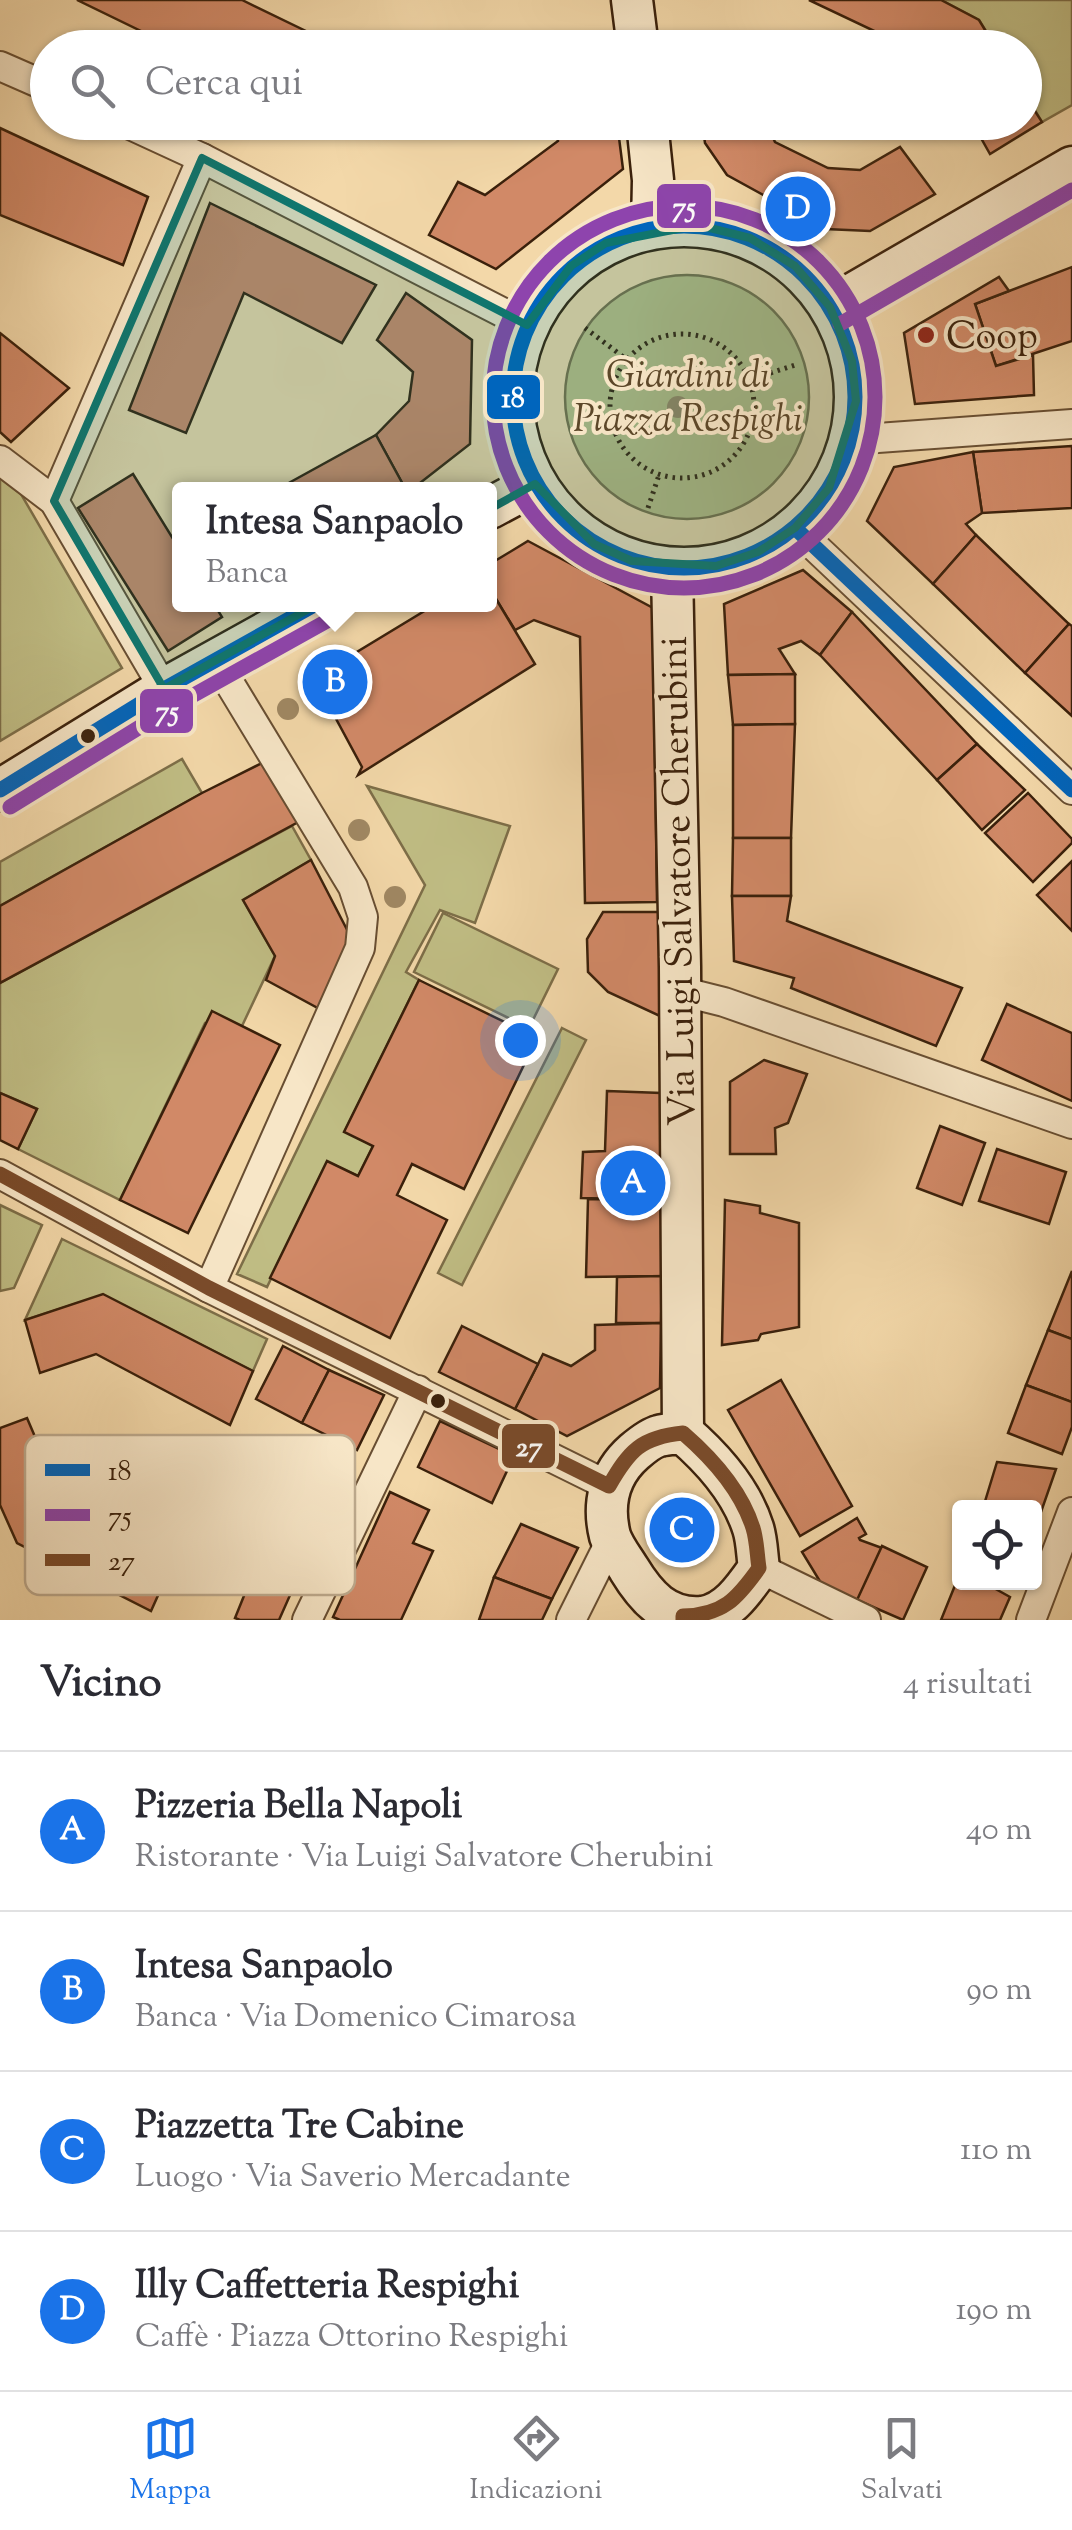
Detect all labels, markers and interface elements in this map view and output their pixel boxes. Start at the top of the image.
search box [30,30,1042,140]
icon: search [65,58,120,113]
text: Cerca qui [145,58,303,112]
pin: D [766,172,830,246]
line badge: 75 [655,182,713,230]
text: 75 [672,189,696,229]
place label: Coop [946,312,1038,366]
marker: Coop [915,324,937,346]
park label: Giardini di Piazza Respighi [573,351,803,449]
line badge: 18 [485,373,542,421]
text: 18 [501,380,525,420]
popup [172,482,497,612]
text: Intesa Sanpaolo [206,497,463,551]
text: Banca [206,551,288,597]
street label: Via Luigi Salvatore Cherubini [650,636,712,1126]
pin: B [302,644,368,720]
line badge: 75 [138,687,195,735]
text: 75 [155,693,179,733]
unlabelled marker [78,726,98,746]
your location [495,1015,546,1066]
pin: A [600,1146,666,1220]
unlabelled marker [428,1391,448,1411]
line badge: 27 [500,1422,557,1470]
text: 27 [515,1429,543,1469]
legend [25,1435,355,1595]
text: 18 [108,1453,132,1493]
pin: C [650,1492,714,1568]
text: 75 [108,1498,132,1538]
map controls [952,1500,1042,1590]
button: locate [952,1500,1042,1590]
text: 27 [108,1543,135,1583]
text: Vicino [40,1655,161,1715]
text: 4 risultati [903,1662,1032,1708]
text: Pizzeria Bella Napoli [135,1781,462,1835]
text: A [60,1808,85,1854]
text: 40 m [966,1808,1032,1854]
text: Ristorante · Via Luigi Salvatore Cherubini [135,1835,713,1881]
text: Intesa Sanpaolo [135,1941,393,1995]
text: B [62,1968,83,2014]
text: 90 m [966,1968,1032,2014]
text: Banca · Via Domenico Cimarosa [135,1995,577,2041]
text: Piazzetta Tre Cabine [135,2101,464,2155]
text: C [60,2128,85,2174]
text: 110 m [960,2128,1032,2174]
text: Luogo · Via Saverio Mercadante [135,2155,571,2201]
text: Illy Caffetteria Respighi [135,2261,519,2315]
text: D [60,2288,85,2334]
text: 190 m [956,2288,1032,2334]
text: Caffè · Piazza Ottorino Respighi [135,2315,568,2361]
tab: Mappa [129,2411,211,2511]
tab: Indicazioni [470,2411,602,2511]
tab: Salvati [861,2411,943,2511]

